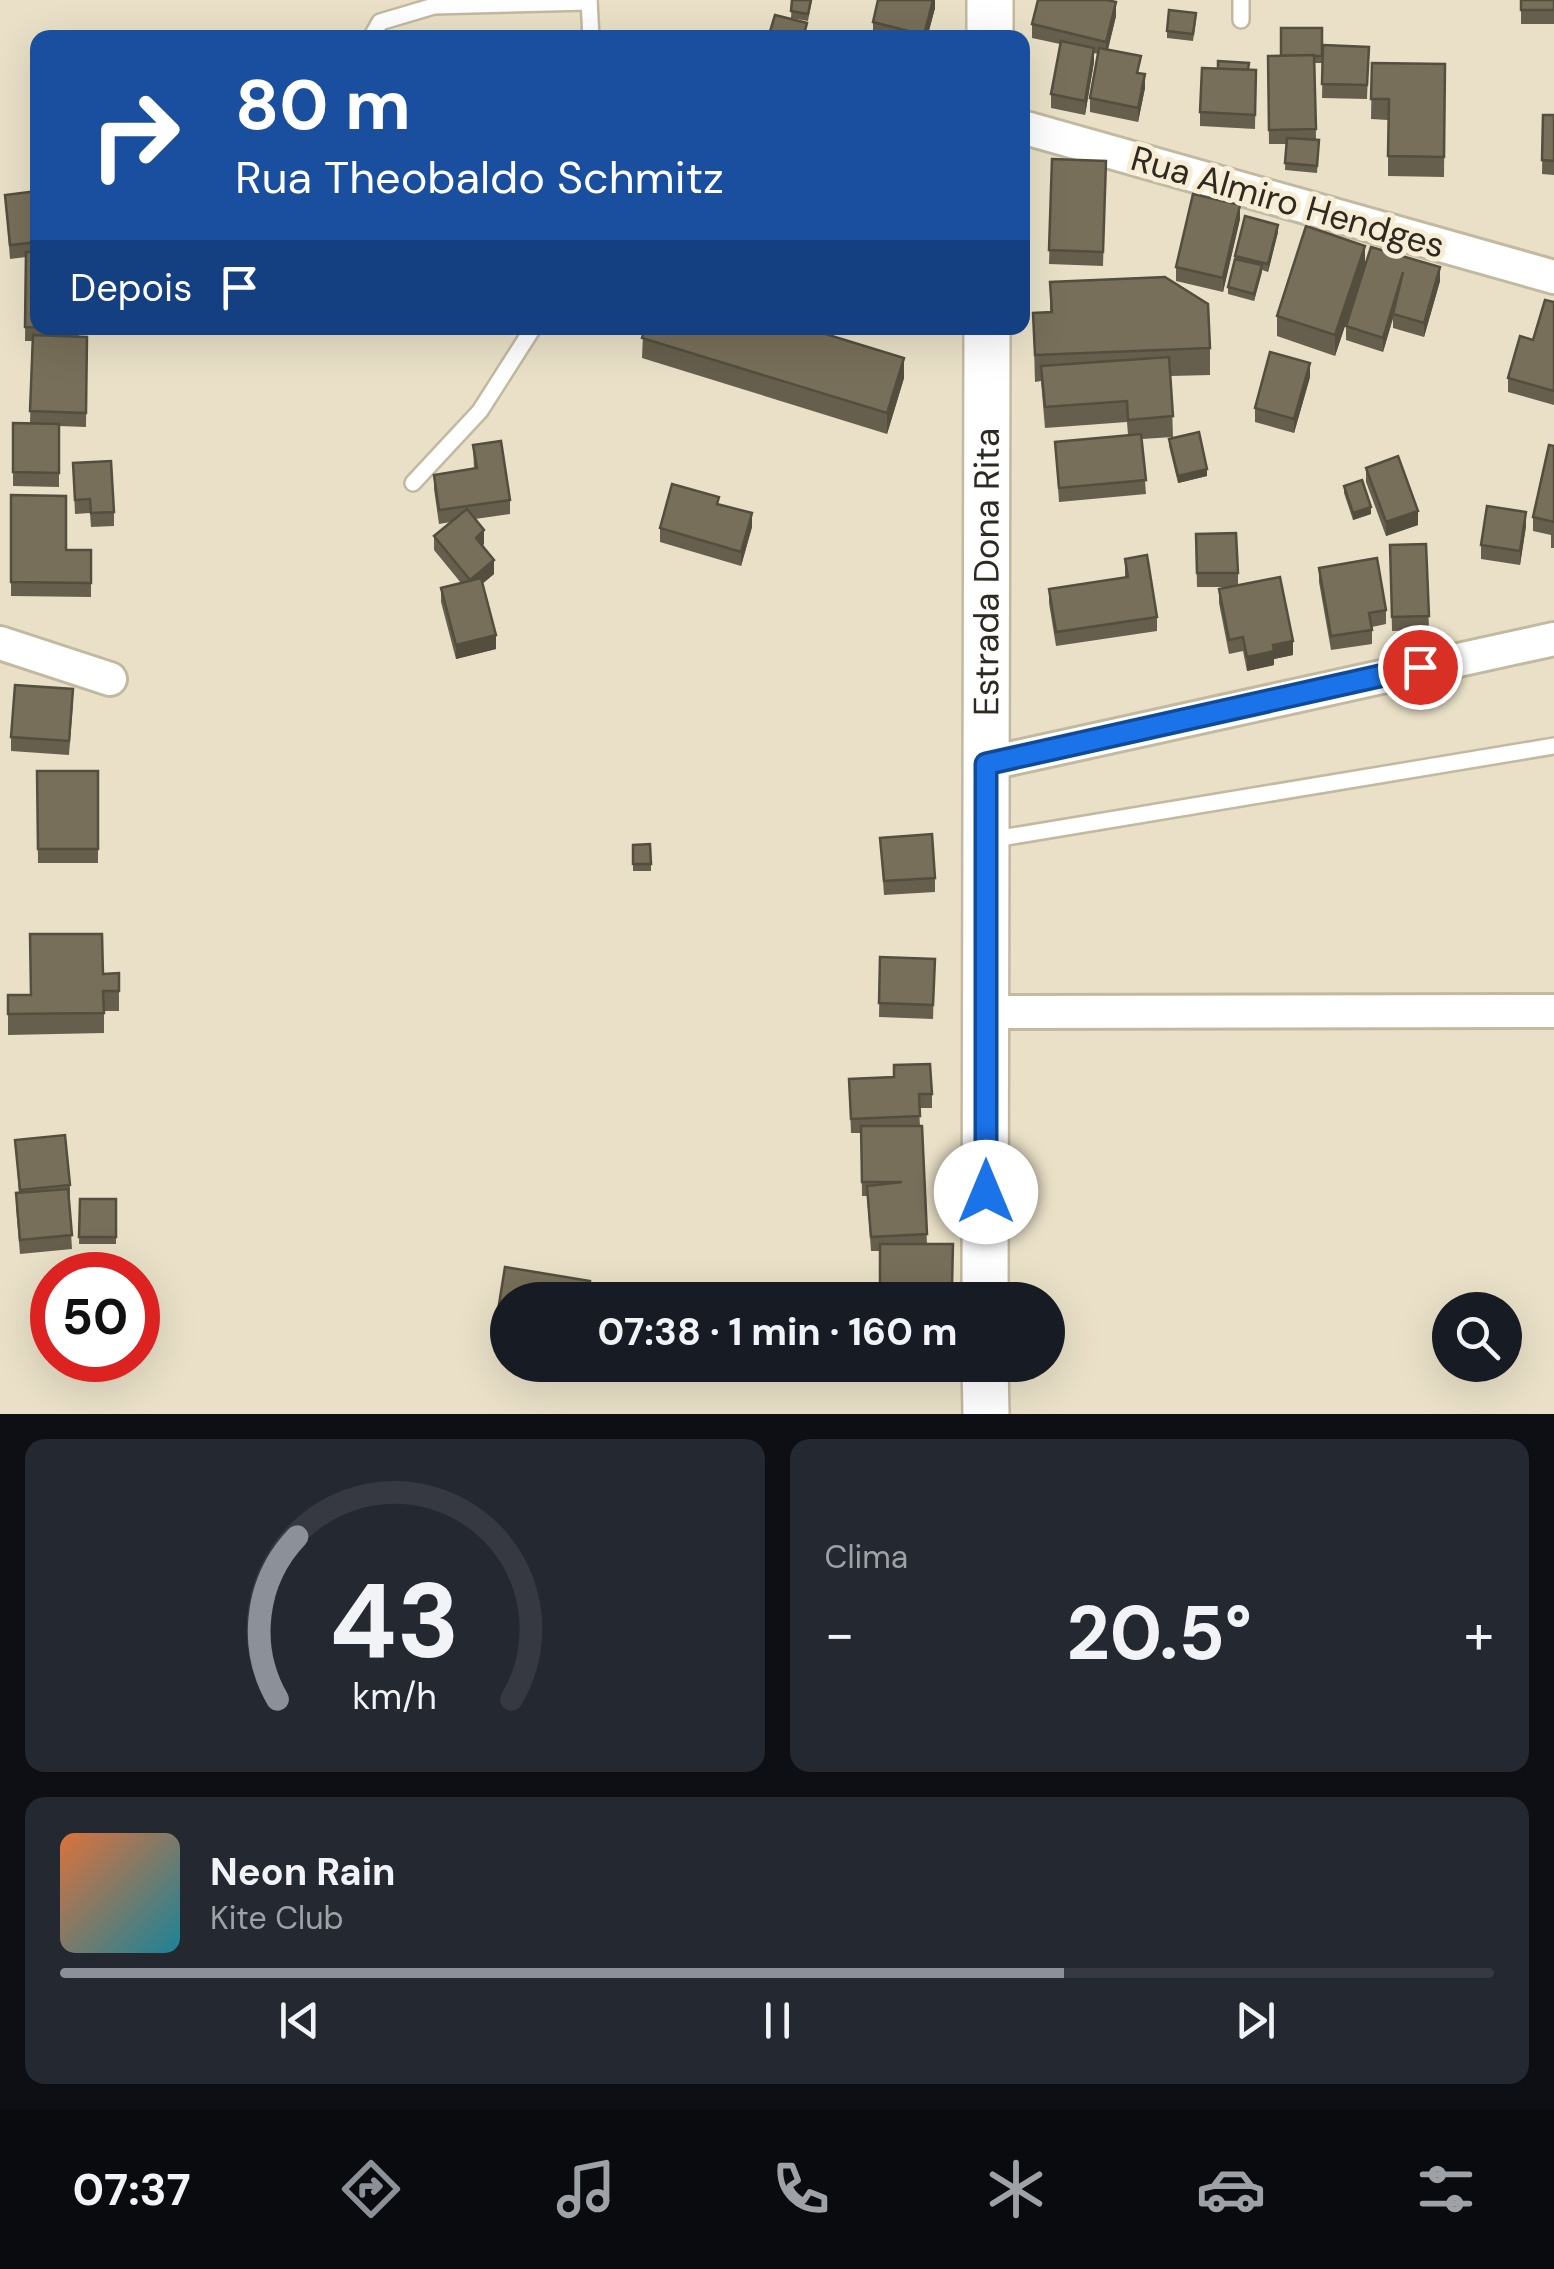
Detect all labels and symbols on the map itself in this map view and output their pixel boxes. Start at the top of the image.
street label: Rua Almiro Hendges [1126,135,1450,269]
street label: Estrada Dona Rita [963,428,1010,716]
pin [1378,625,1463,710]
position arrow [934,1140,1038,1244]
speed limit sign: 50 [30,1252,160,1382]

